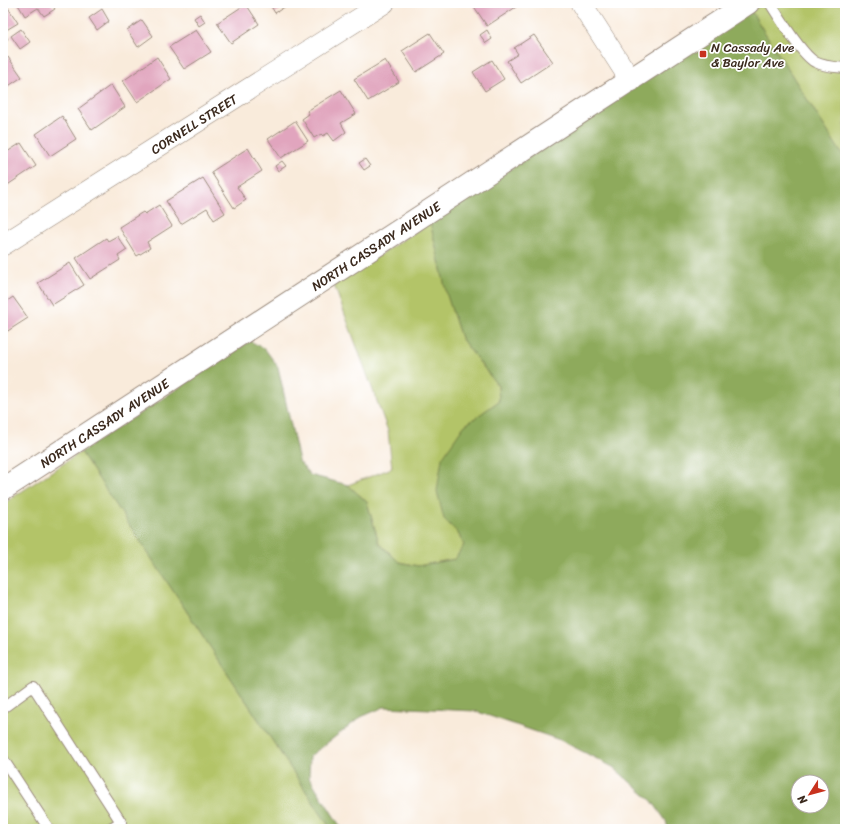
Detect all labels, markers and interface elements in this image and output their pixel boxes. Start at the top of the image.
place label: N Cassady Ave & Baylor Ave [711,36,794,74]
marker: N Cassady Ave & Baylor Ave [698,49,708,59]
street label: CORNELL STREET [146,87,243,160]
street label: NORTH CASSADY AVENUE [306,195,446,297]
street label: NORTH CASSADY AVENUE [35,372,175,474]
north arrow [790,774,830,814]
text: N [792,791,813,809]

